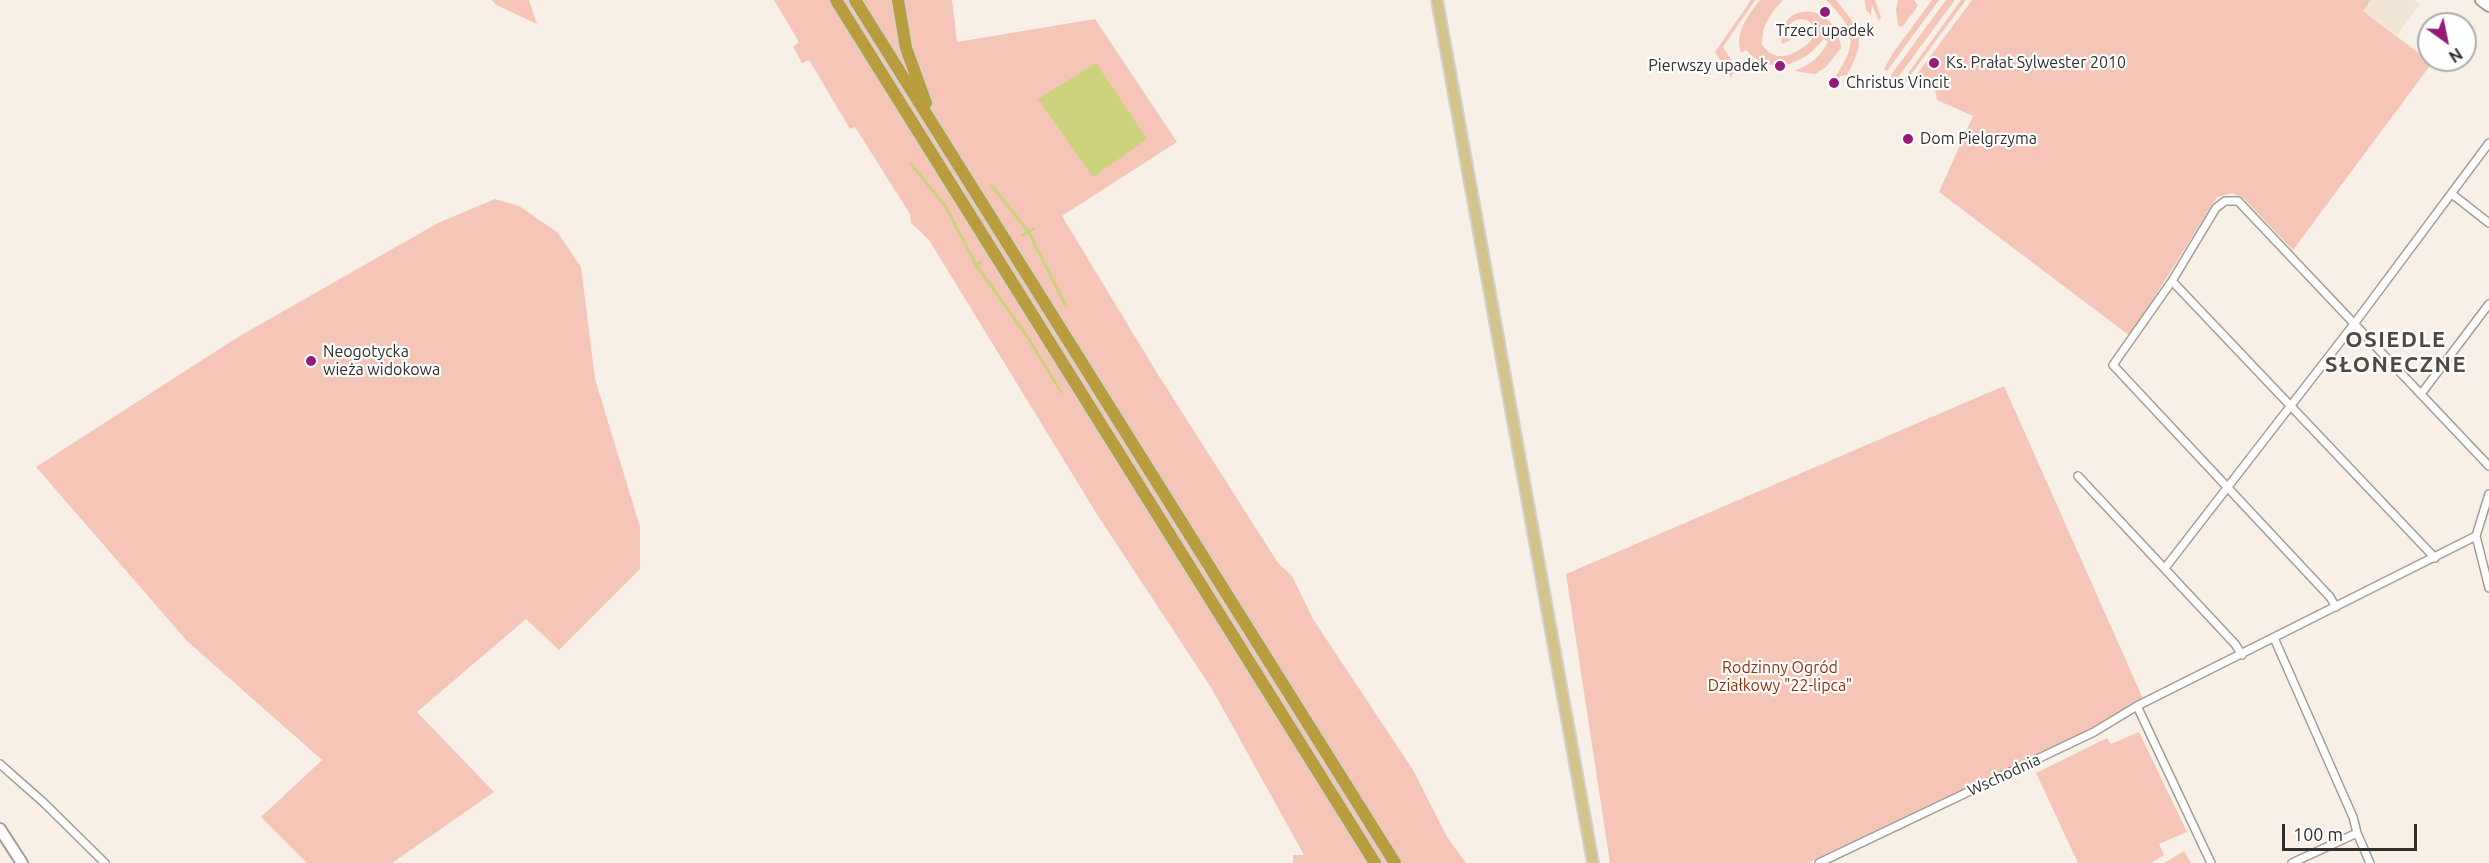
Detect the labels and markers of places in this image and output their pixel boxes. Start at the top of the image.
marker: Trzeci upadek [1818,5,1832,19]
place label: Trzeci upadek [1776,21,1874,41]
place label: Ks. Prałat Sylwester 2010 [1946,53,2126,73]
place label: Pierwszy upadek [1648,56,1768,76]
marker: Ks. Prałat Sylwester 2010 [1927,56,1941,70]
marker: Pierwszy upadek [1773,59,1787,73]
place label: Christus Vincit [1846,73,1949,93]
marker: Christus Vincit [1827,76,1841,90]
place label: Dom Pielgrzyma [1920,129,2037,149]
marker: Dom Pielgrzyma [1901,132,1915,146]
place label: Neogotycka wieża widokowa [323,342,440,380]
marker: Neogotycka wieża widokowa [304,354,318,368]

